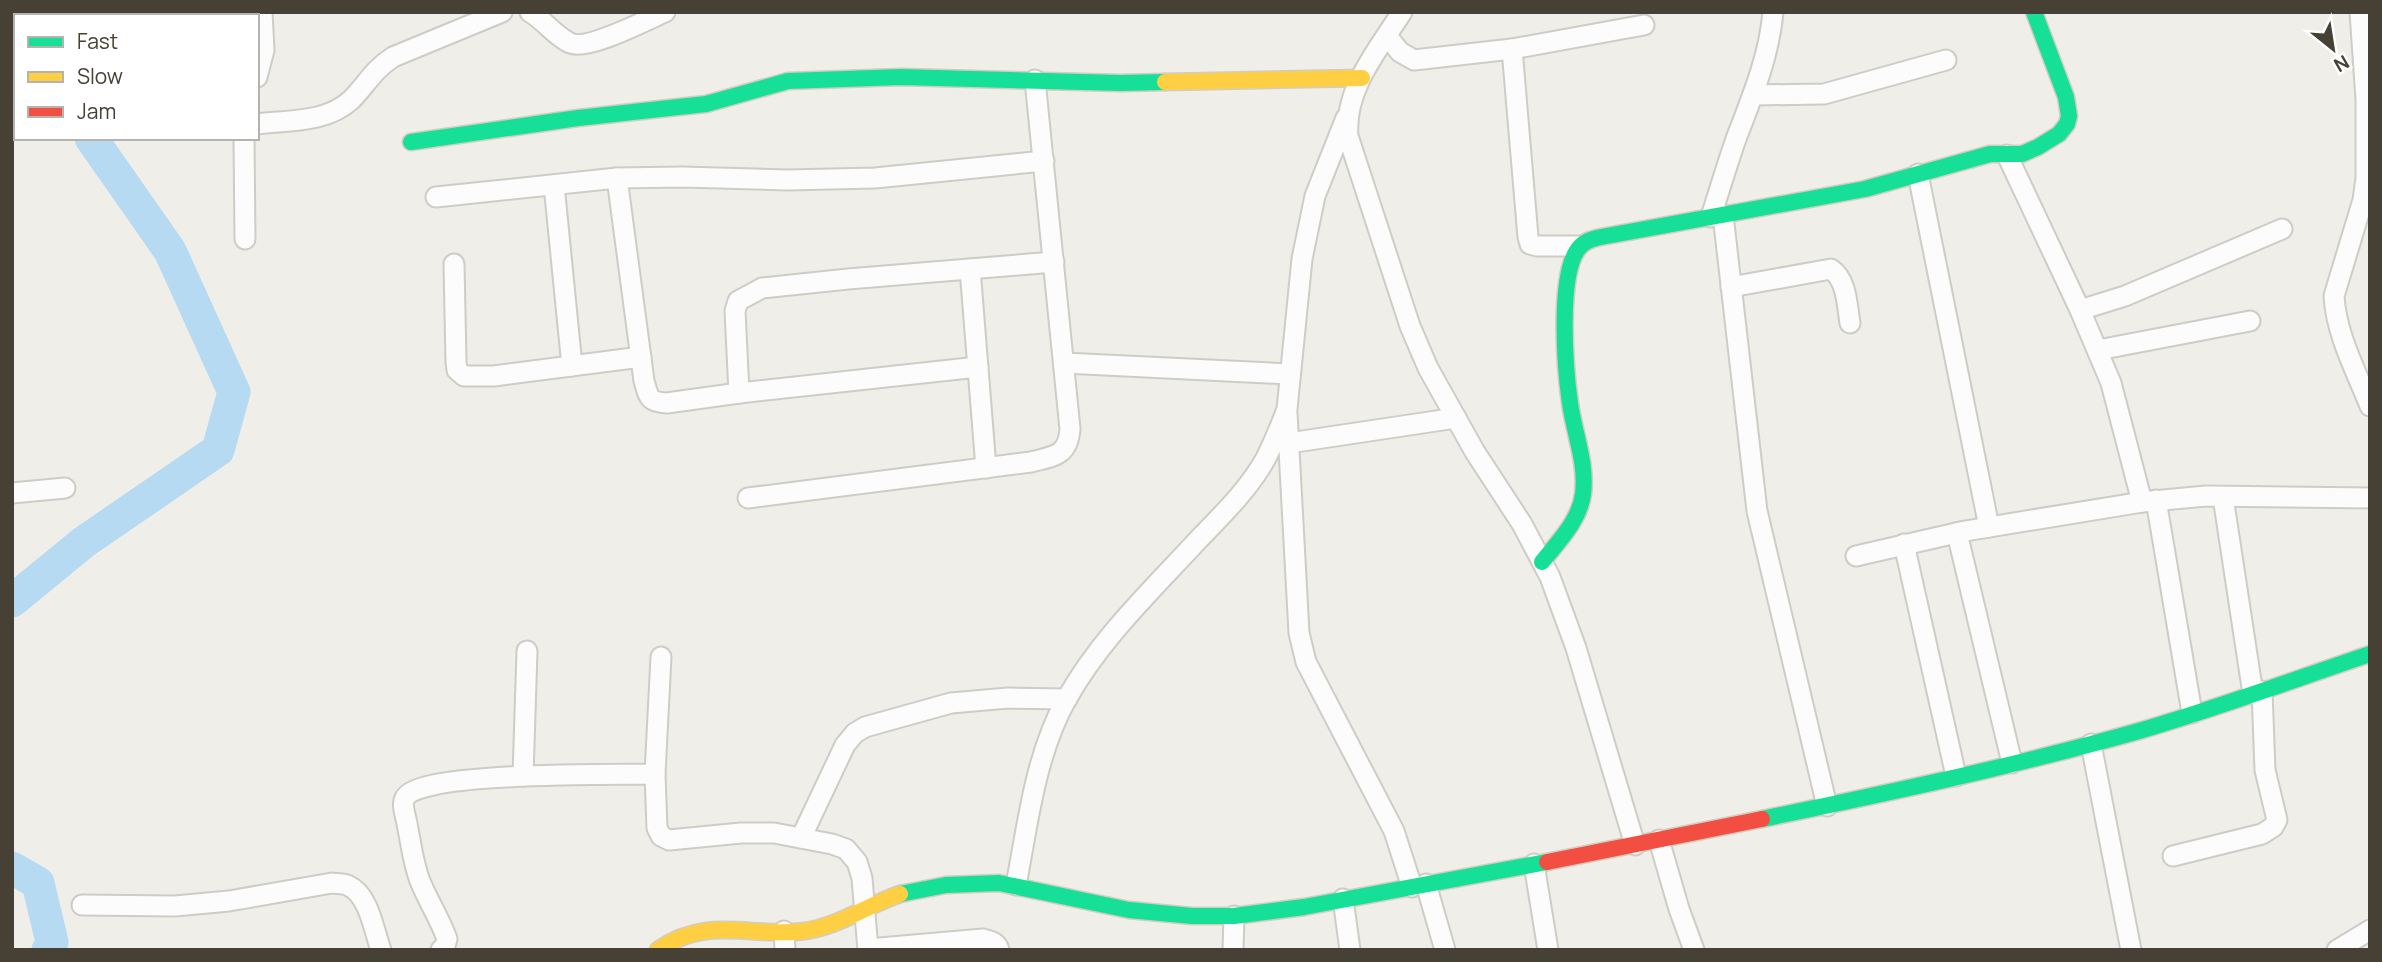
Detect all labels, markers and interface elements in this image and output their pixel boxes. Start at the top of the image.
legend [14,14,259,140]
north arrow [2298,14,2368,84]
text: Fast [77,27,118,55]
text: N [2329,49,2354,78]
text: Slow [77,62,123,90]
text: Jam [77,97,116,125]

